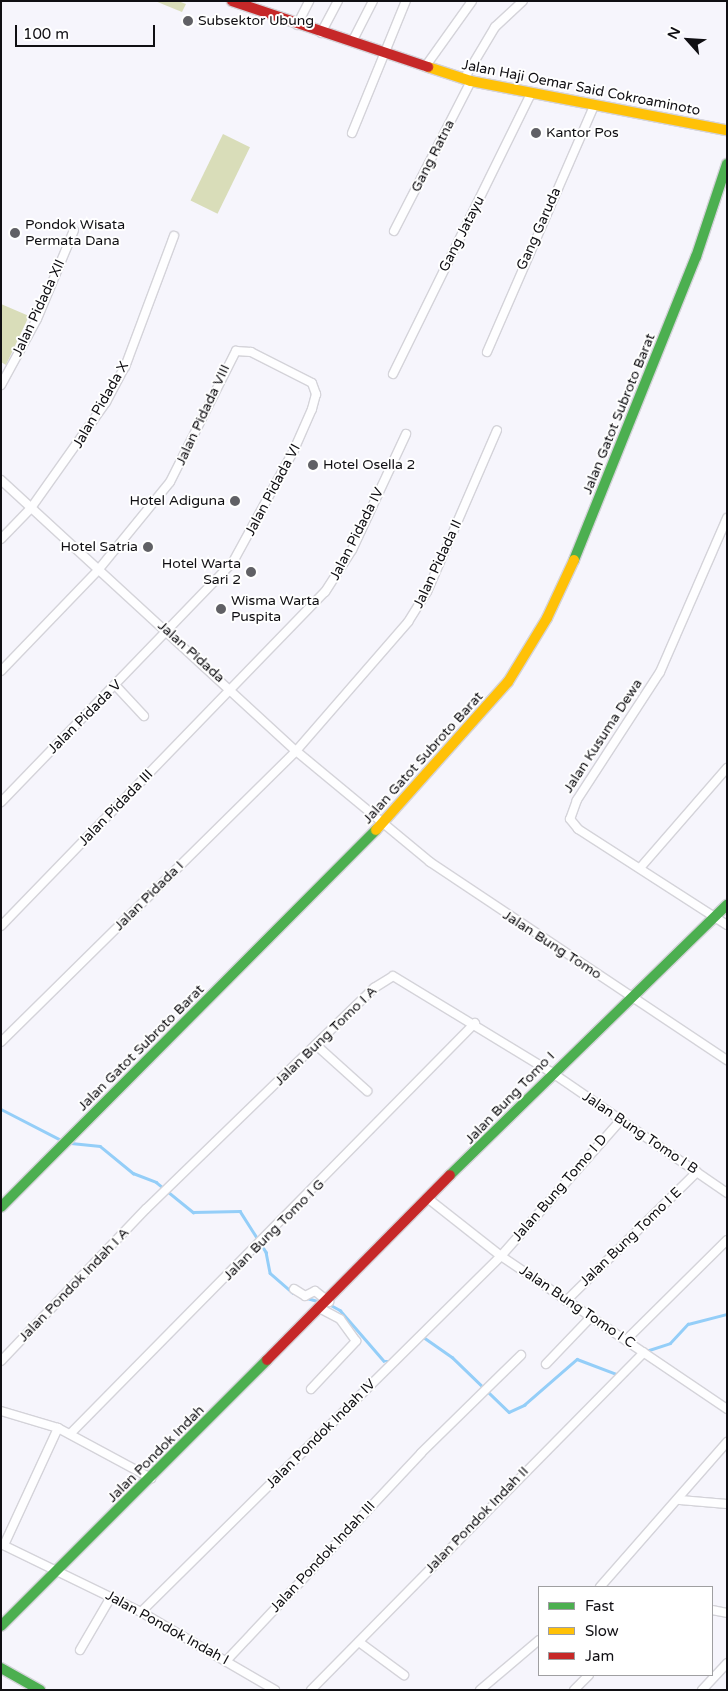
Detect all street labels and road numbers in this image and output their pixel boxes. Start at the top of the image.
street label: Jalan Haji Oemar Said Cokroaminoto [460,57,702,119]
street label: Gang Ratna [408,117,458,195]
street label: Gang Garuda [513,185,565,273]
street label: Gang Jatayu [436,193,488,275]
street label: Jalan Pidada XII [9,257,69,359]
street label: Jalan Gatot Subroto Barat [579,331,659,497]
street label: Jalan Pidada X [69,359,133,451]
street label: Jalan Pidada VIII [172,362,234,468]
street label: Jalan Pidada VI [242,441,304,539]
street label: Jalan Pidada IV [326,485,388,583]
street label: Jalan Pidada II [410,517,466,611]
street label: Jalan Pidada [154,618,228,686]
street label: Jalan Kusuma Dewa [560,676,646,796]
street label: Jalan Pidada V [45,677,125,757]
street label: Jalan Gatot Subroto Barat [359,689,487,827]
street label: Jalan Pidada III [75,766,157,850]
street label: Jalan Pidada I [111,858,187,934]
street label: Jalan Bung Tomo [499,907,605,983]
street label: Jalan Gatot Subroto Barat [74,981,208,1115]
street label: Jalan Bung Tomo I A [271,983,381,1089]
street label: Jalan Bung Tomo I [462,1048,558,1148]
street label: Jalan Bung Tomo I B [579,1088,701,1178]
street label: Jalan Bung Tomo I D [509,1131,611,1245]
street label: Jalan Bung Tomo I G [220,1176,328,1284]
street label: Jalan Bung Tomo I E [577,1184,685,1290]
street label: Jalan Pondok Indah I A [15,1224,133,1346]
street label: Jalan Bung Tomo I C [516,1262,638,1352]
street label: Jalan Pondok Indah IV [263,1376,379,1492]
street label: Jalan Pondok Indah [104,1402,208,1506]
street label: Jalan Pondok Indah II [422,1463,532,1577]
street label: Jalan Pondok Indah III [267,1498,379,1616]
street label: Jalan Pondok Indah I [103,1587,231,1669]

